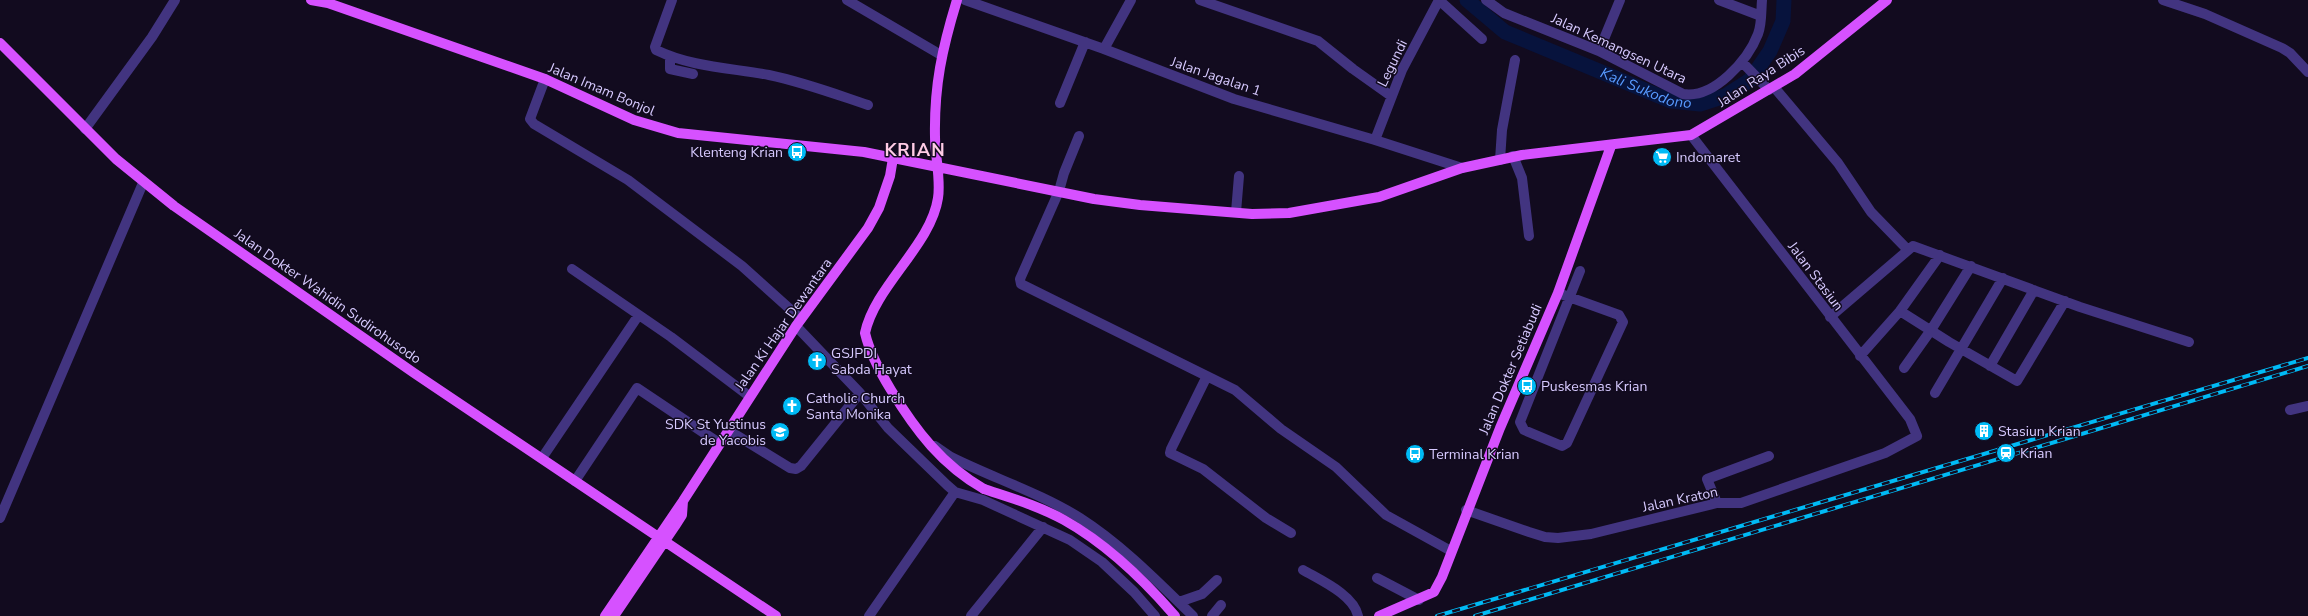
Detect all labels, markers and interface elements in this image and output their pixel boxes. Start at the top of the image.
street label: Jalan Kemangsen Utara [1547,8,1690,88]
street label: Legundi [1373,36,1412,90]
street label: Jalan Raya Bibis [1713,41,1809,112]
street label: Jalan Jagalan 1 [1167,52,1263,101]
street label: Jalan Imam Bonjol [545,58,659,121]
water label: Kali Sukodono [1597,63,1693,113]
district label: KRIAN [884,138,946,162]
bus stop icon: Klenteng Krian [786,141,808,163]
place label: Klenteng Krian [690,143,783,162]
supermarket icon: Indomaret [1651,146,1673,168]
place label: Indomaret [1676,148,1740,167]
street label: Jalan Dokter Wahidin Sudirohusodo [230,224,425,369]
street label: Jalan Stasiun [1783,237,1848,315]
street label: Jalan Ki Hajar Dewantara [730,254,836,395]
street label: Jalan Dokter Setiabudi [1474,301,1547,438]
place label: GSJPDI Sabda Hayat [831,344,912,379]
church icon: GSJPDI Sabda Hayat [806,350,828,372]
bus stop icon: Puskesmas Krian [1516,375,1538,397]
place label: Puskesmas Krian [1541,377,1647,396]
place label: Catholic Church Santa Monika [806,389,905,424]
church icon: Catholic Church Santa Monika [781,395,803,417]
place label: SDK St Yustinus de Yacobis [665,415,766,450]
building icon: Stasiun Krian [1973,420,1995,442]
school or university icon: SDK St Yustinus de Yacobis [769,421,791,443]
place label: Stasiun Krian [1998,422,2081,441]
station icon: Krian [1995,442,2017,464]
bus stop icon: Terminal Krian [1404,443,1426,465]
place label: Krian [2020,444,2052,463]
place label: Terminal Krian [1429,445,1520,464]
street label: Jalan Kraton [1640,482,1720,517]

